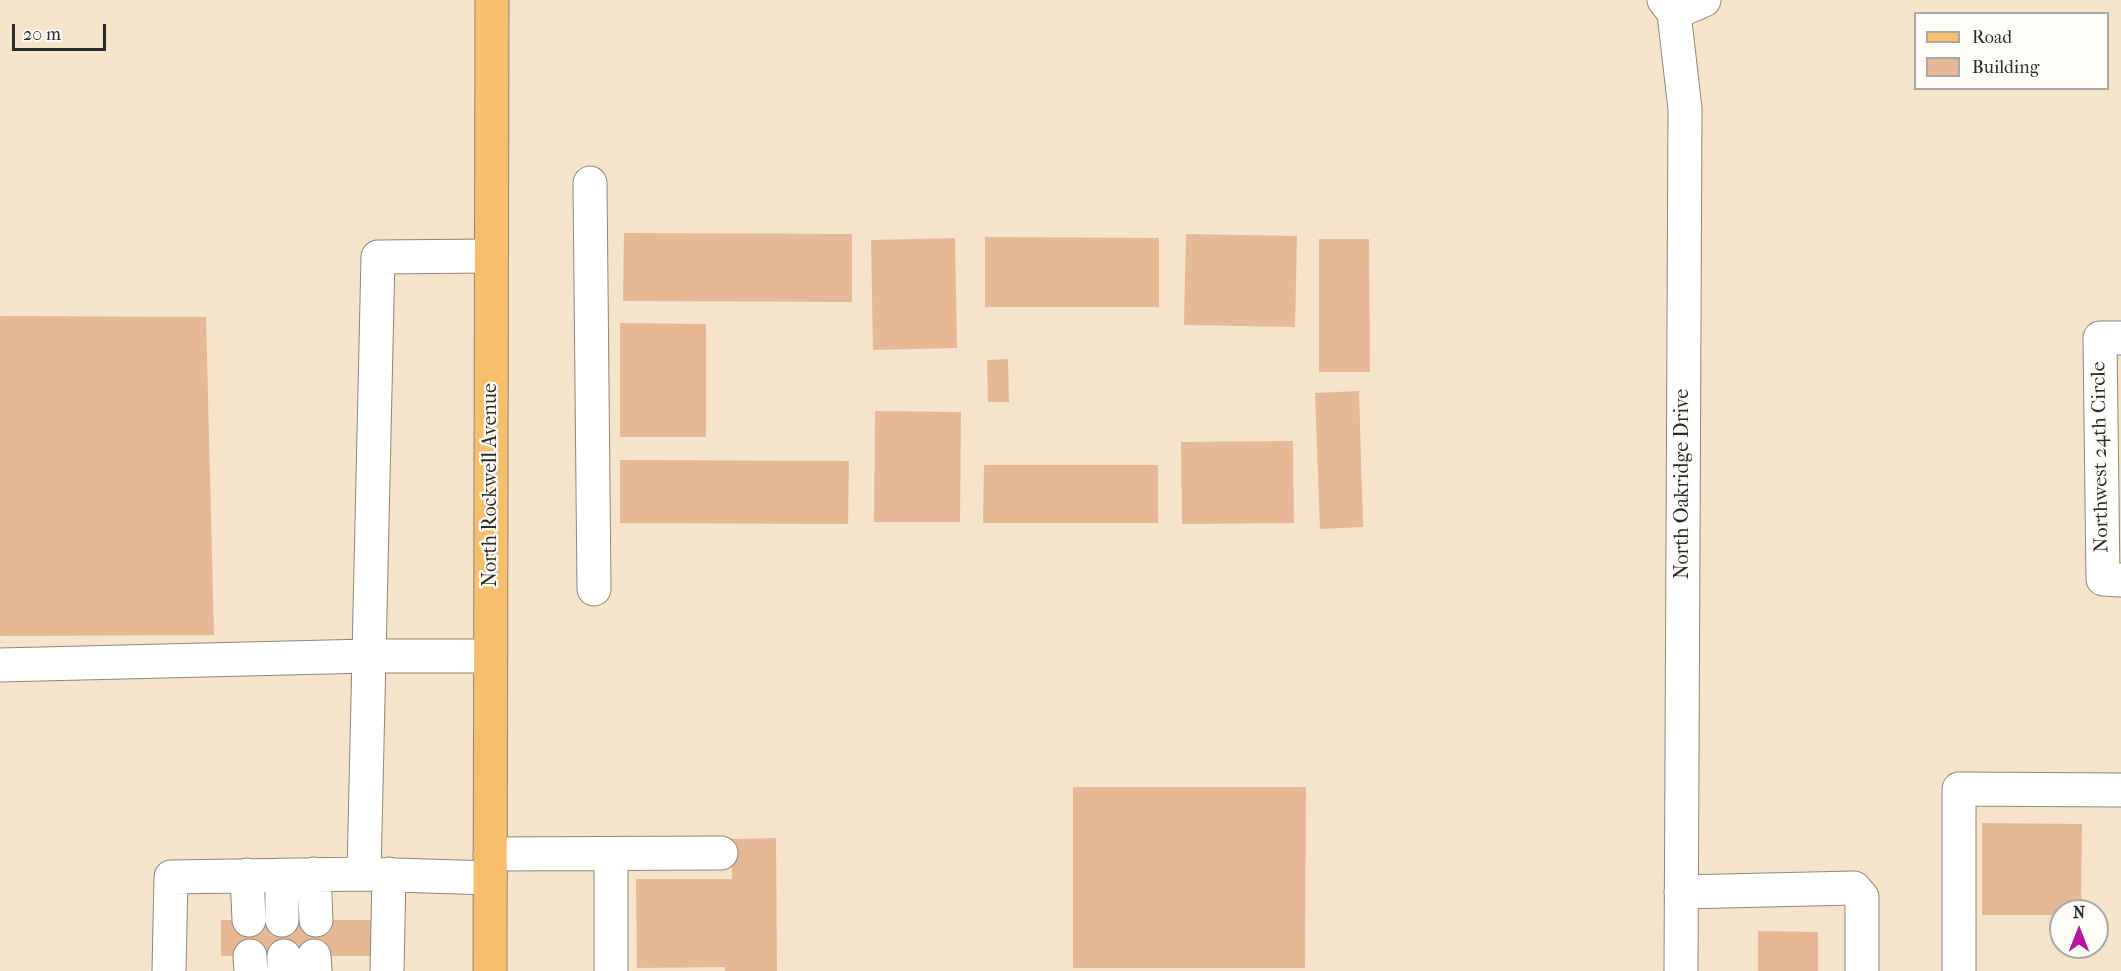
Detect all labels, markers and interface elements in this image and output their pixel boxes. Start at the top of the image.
scale bar [15,12,110,50]
legend [1914,12,2109,90]
text: 20 m [23,24,61,45]
text: Road [1972,27,2012,48]
text: Building [1972,57,2039,78]
street label: Northwest 24th Circle [2087,361,2115,553]
street label: North Rockwell Avenue [479,383,503,587]
street label: North Oakridge Drive [1671,389,1695,579]
north arrow [2049,899,2109,959]
text: N [2073,903,2085,922]

